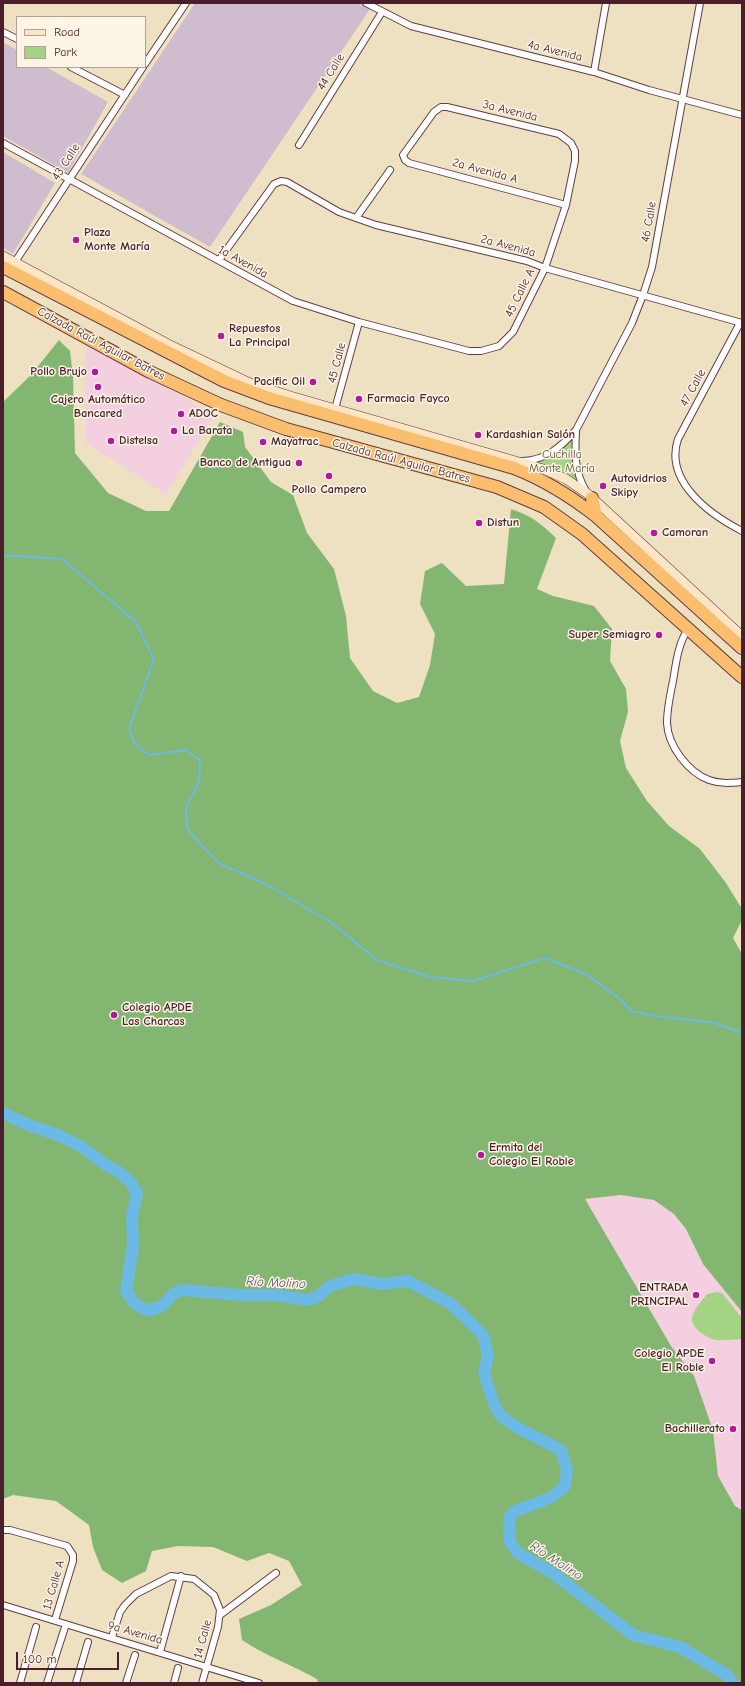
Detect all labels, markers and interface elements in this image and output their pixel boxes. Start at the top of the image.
legend [16,16,146,68]
text: Road [54,25,80,39]
street label: 4a Avenida [526,37,584,65]
text: Park [54,45,77,59]
street label: 44 Calle [314,51,348,93]
street label: 3a Avenida [481,97,539,125]
street label: 43 Calle [49,141,83,183]
street label: 2a Avenida A [451,155,519,187]
street label: 46 Calle [638,200,660,244]
place label: Plaza Monte María [84,226,150,254]
street label: 2a Avenida [479,232,537,260]
marker: Plaza Monte María [71,235,81,245]
street label: 1a Avenida [216,242,270,282]
street label: 45 Calle A [502,266,538,320]
street label: Calzada Raúl Aguilar Batres [35,304,167,384]
place label: Repuestos La Principal [229,322,290,350]
marker: Repuestos La Principal [216,331,226,341]
street label: 45 Calle [325,341,349,385]
place label: Pollo Brujo [30,365,87,379]
marker: Pollo Brujo [90,367,100,377]
street label: 47 Calle [677,367,709,409]
place label: Pacific Oil [254,375,305,389]
marker: Pacific Oil [308,377,318,387]
marker: Cajero Automático Bancared [93,382,103,392]
place label: Farmacia Fayco [367,392,450,406]
place label: Cajero Automático Bancared [51,393,145,421]
marker: Farmacia Fayco [354,394,364,404]
place label: ADOC [189,407,218,421]
marker: ADOC [176,409,186,419]
place label: La Barata [182,424,232,438]
marker: La Barata [169,426,179,436]
place label: Kardashian Salón [486,428,575,442]
marker: Kardashian Salón [473,430,483,440]
place label: Distelsa [119,434,158,448]
place label: Mayatrac [271,435,318,449]
marker: Distelsa [106,436,116,446]
street label: Calzada Raúl Aguilar Batres [330,436,472,486]
marker: Mayatrac [258,437,268,447]
park label: Cuchilla Monte María [529,448,595,476]
place label: Banco de Antigua [200,456,291,470]
marker: Banco de Antigua [294,458,304,468]
marker: Pollo Campero [324,471,334,481]
place label: Autovidrios Skipy [611,472,667,500]
marker: Autovidrios Skipy [598,481,608,491]
place label: Pollo Campero [292,483,366,497]
place label: Distun [487,516,519,530]
marker: Distun [474,518,484,528]
place label: Camoran [662,526,708,540]
marker: Camoran [649,528,659,538]
place label: Super Semiagro [569,628,651,642]
marker: Super Semiagro [654,630,664,640]
place label: Colegio APDE Las Charcas [122,1001,192,1029]
marker: Colegio APDE Las Charcas [109,1010,119,1020]
place label: Ermita del Colegio El Roble [489,1141,574,1169]
marker: Ermita del Colegio El Roble [476,1150,486,1160]
water label: Río Molino [246,1274,306,1292]
place label: ENTRADA PRINCIPAL [631,1281,688,1309]
marker: ENTRADA PRINCIPAL [691,1290,701,1300]
place label: Colegio APDE El Roble [634,1347,704,1375]
marker: Colegio APDE El Roble [707,1356,717,1366]
place label: Bachillerato [665,1422,725,1436]
marker: Bachillerato [728,1424,738,1434]
water label: Río Molino [527,1538,585,1584]
street label: 13 Calle A [40,1559,68,1611]
street label: 9a Avenida [106,1618,164,1648]
street label: 14 Calle [191,1618,215,1660]
scale bar [18,1644,121,1670]
text: 100 m [23,1652,56,1666]

